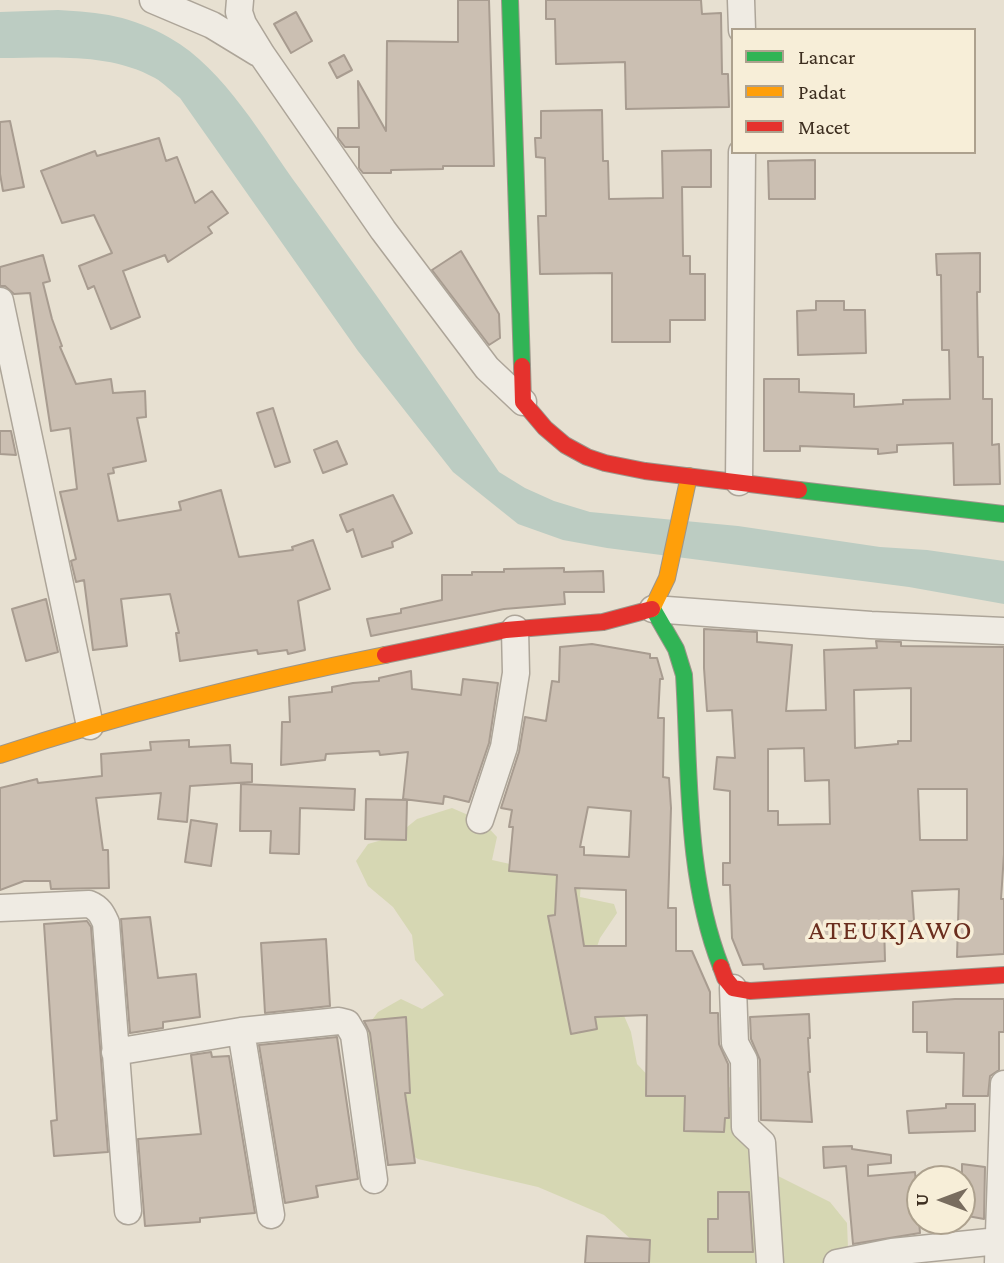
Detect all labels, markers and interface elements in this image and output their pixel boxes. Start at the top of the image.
legend [731,28,976,154]
text: Lancar [798,45,855,69]
text: Padat [798,80,846,104]
text: Macet [798,115,850,139]
district label: ATEUKJAWO [810,913,972,947]
north arrow [906,1165,976,1235]
text: U [911,1194,932,1207]

